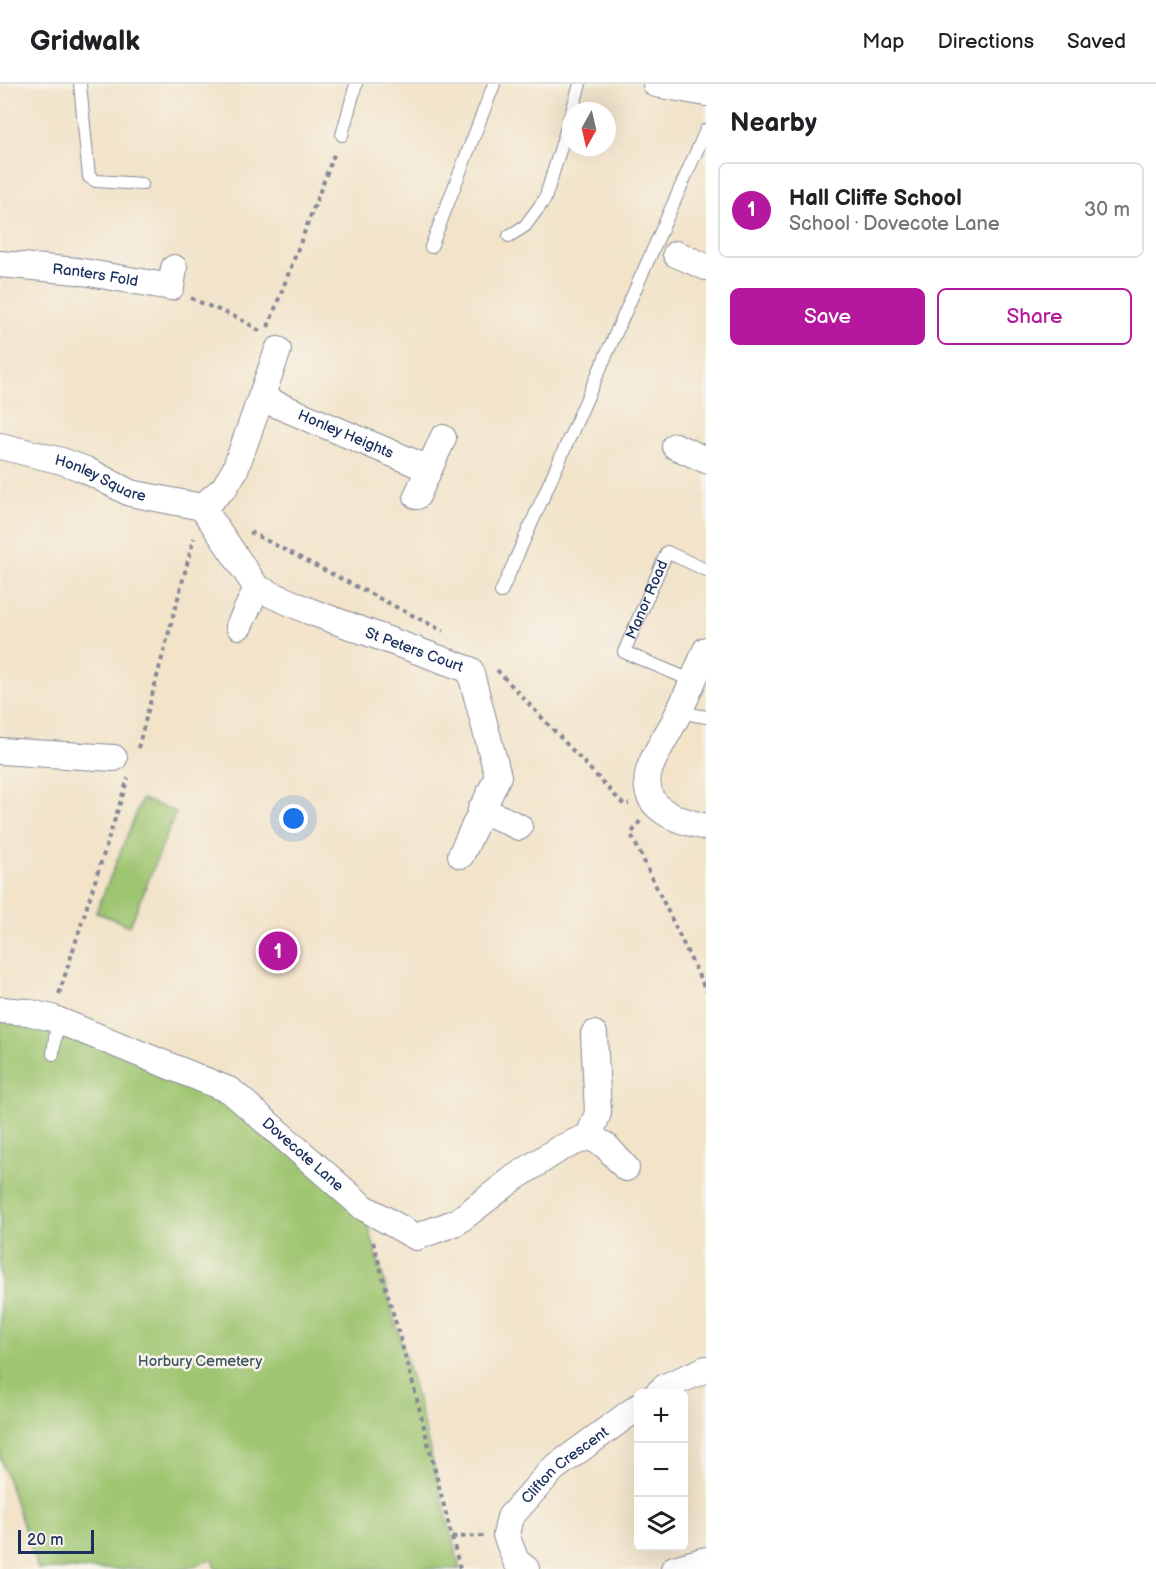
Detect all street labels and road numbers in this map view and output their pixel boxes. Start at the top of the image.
street label: Ranters Fold [52,259,140,291]
street label: Honley Heights [295,405,397,463]
street label: Honley Square [53,450,148,505]
street label: Manor Road [621,557,672,642]
street label: St Peters Court [363,623,466,676]
street label: Dovecote Lane [258,1113,348,1195]
street label: Clifton Crescent [517,1422,612,1508]

